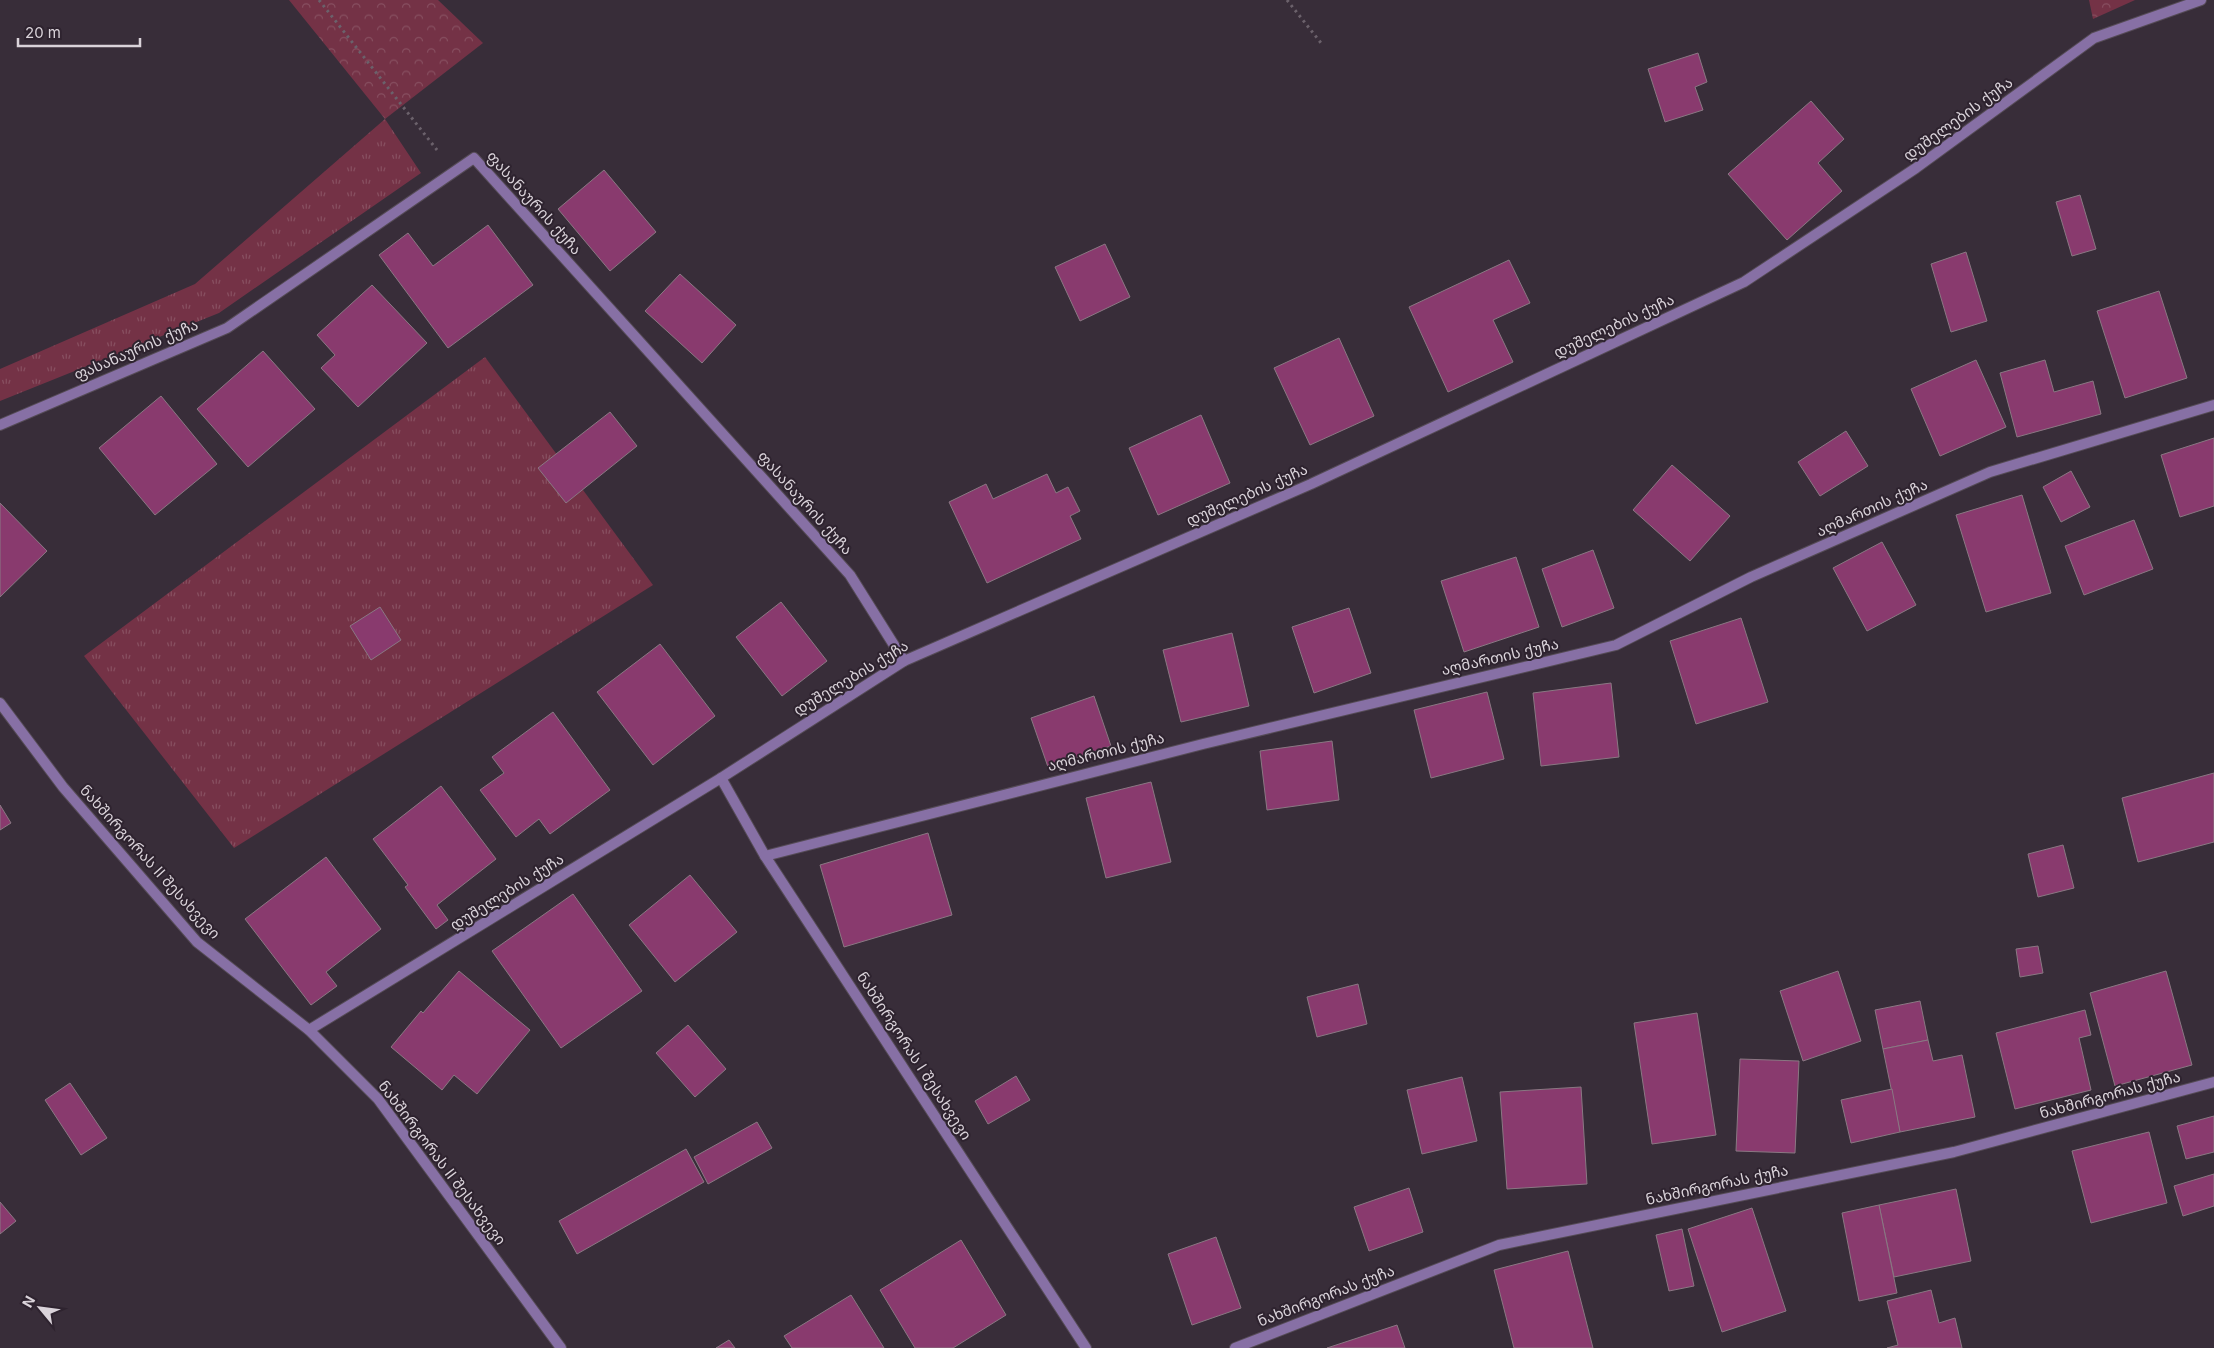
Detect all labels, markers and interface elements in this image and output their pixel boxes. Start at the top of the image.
scale bar [18,15,140,47]
text: 20 m [25,23,61,42]
street label: დუშელების ქუჩა [1899,72,2016,165]
street label: ფასანაურის ქუჩა [483,147,586,259]
street label: დუშელების ქუჩა [1551,289,1677,362]
street label: ფასანაურის ქუჩა [71,315,201,384]
street label: ფასანაურის ქუჩა [754,447,857,559]
street label: დუშელების ქუჩა [1183,459,1310,530]
street label: აღმართის ქუჩა [1813,475,1930,541]
street label: აღმართის ქუჩა [1439,634,1560,679]
street label: დუშელების ქუჩა [790,636,912,719]
street label: აღმართის ქუჩა [1045,728,1166,775]
street label: ნახშირგორას II შესახვევი [76,781,225,943]
street label: დუშელების ქუჩა [446,849,567,934]
street label: ნახშირგორას I შესახვევი [853,968,976,1143]
street label: ნახშირგორას ქუჩა [2037,1067,2182,1122]
street label: ნახშირგორას II შესახვევი [374,1077,510,1249]
street label: ნახშირგორას ქუჩა [1644,1160,1790,1209]
street label: ნახშირგორას ქუჩა [1255,1261,1397,1330]
north arrow [15,1283,65,1333]
text: N [18,1293,38,1310]

